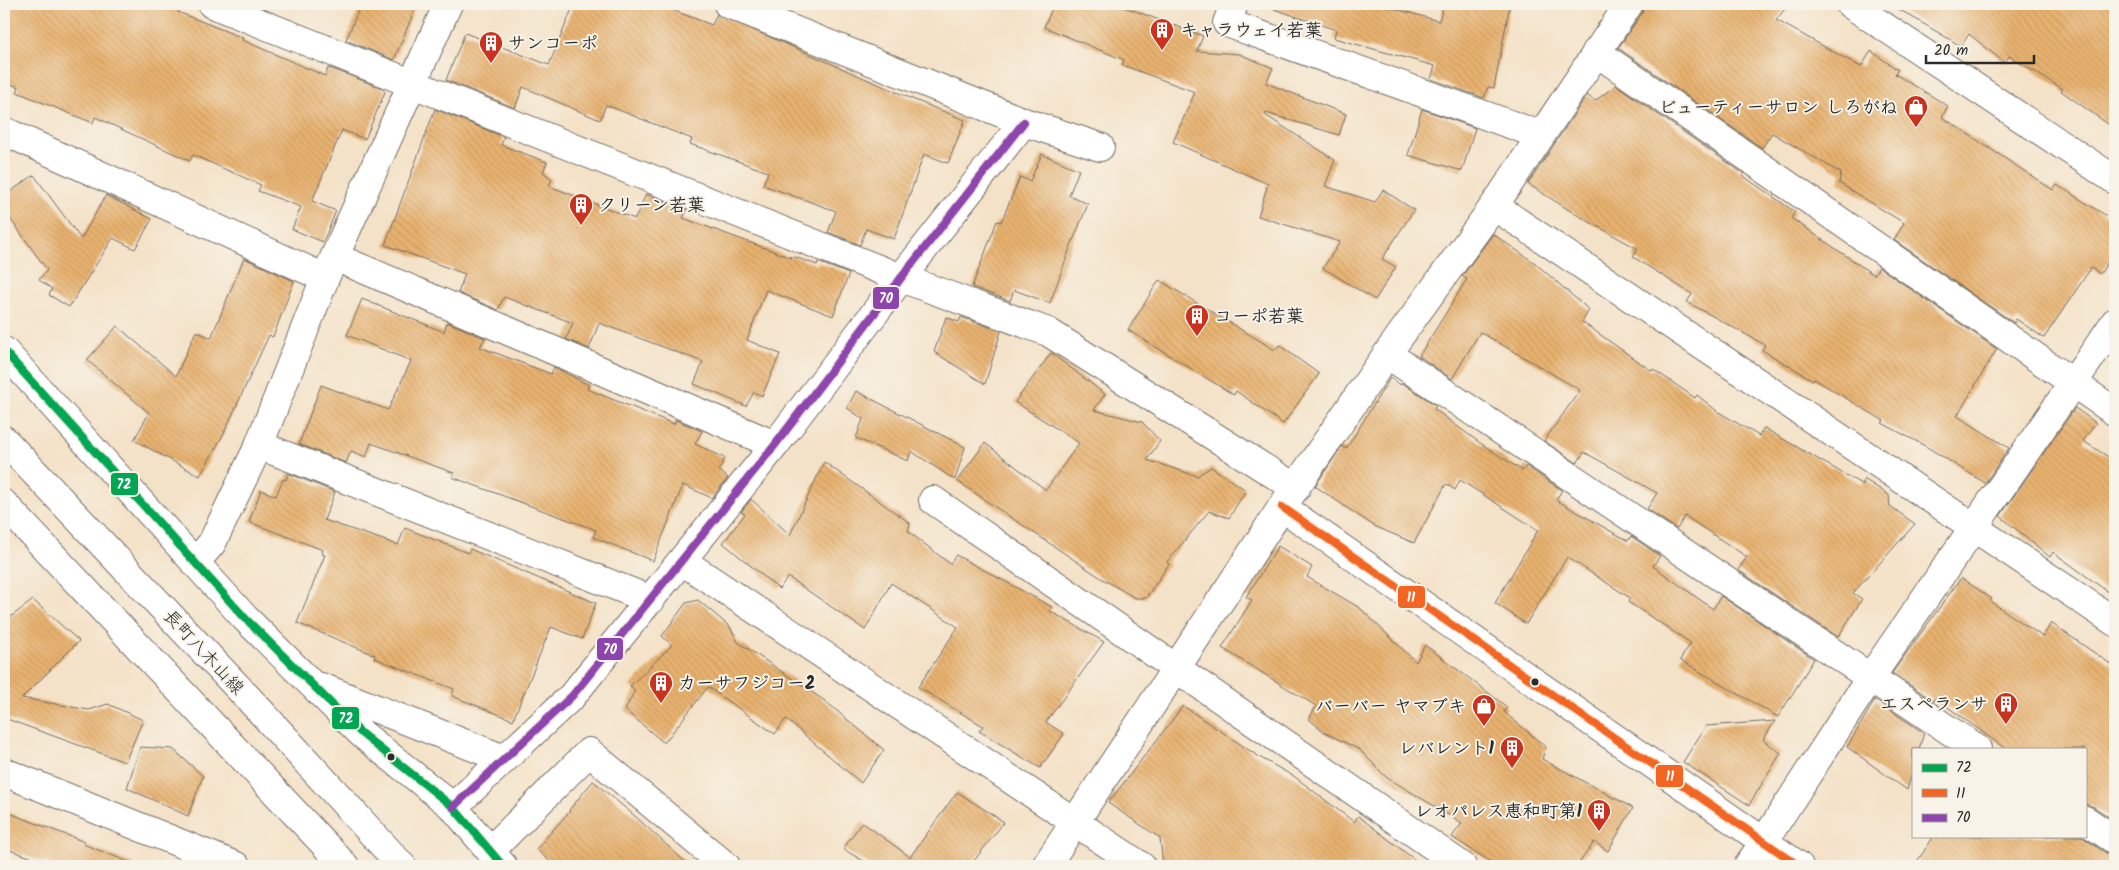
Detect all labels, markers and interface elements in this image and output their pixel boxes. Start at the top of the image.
building icon: キャラウェイ若葉 [1149,17,1175,51]
place label: キャラウェイ若葉 [1180,17,1323,46]
building icon: サンコーポ [478,30,504,64]
place label: サンコーポ [508,30,598,59]
scale bar [1926,32,2034,64]
text: 20 m [1934,39,1968,63]
place label: ビューティーサロン しろがね [1659,94,1898,123]
shop icon: ビューティーサロン しろがね [1903,94,1929,128]
building icon: クリーン若葉 [568,192,594,226]
place label: クリーン若葉 [598,192,705,221]
line badge: 70 [872,286,900,310]
text: 70 [879,288,894,310]
building icon: コーポ若葉 [1184,303,1210,337]
place label: コーポ若葉 [1214,303,1304,332]
line badge: 72 [110,472,139,496]
text: 72 [117,474,131,496]
line badge: 11 [1397,585,1426,609]
text: 11 [1407,587,1416,609]
street label: 長町八木山線 [155,604,250,702]
line badge: 70 [596,637,624,661]
text: 70 [603,639,618,661]
building icon: カーサフジコー2 [648,670,674,704]
place label: カーサフジコー2 [678,670,815,699]
unlabelled marker [1530,677,1540,687]
place label: エスペランサ [1880,691,1988,720]
building icon: エスペランサ [1993,691,2019,725]
place label: バーバー ヤマブキ [1315,693,1466,722]
shop icon: バーバー ヤマブキ [1471,693,1497,727]
line badge: 72 [331,706,360,730]
text: 72 [339,708,353,730]
place label: レバレント1 [1399,735,1495,764]
building icon: レバレント1 [1499,735,1525,769]
legend [1912,748,2086,838]
unlabelled marker [386,752,396,762]
text: 72 [1956,756,1972,780]
line badge: 11 [1655,764,1684,788]
text: 11 [1666,766,1675,788]
text: 11 [1956,782,1966,806]
place label: レオパレス恵和町第1 [1415,798,1583,827]
building icon: レオパレス恵和町第1 [1586,798,1612,832]
text: 70 [1956,806,1971,830]

